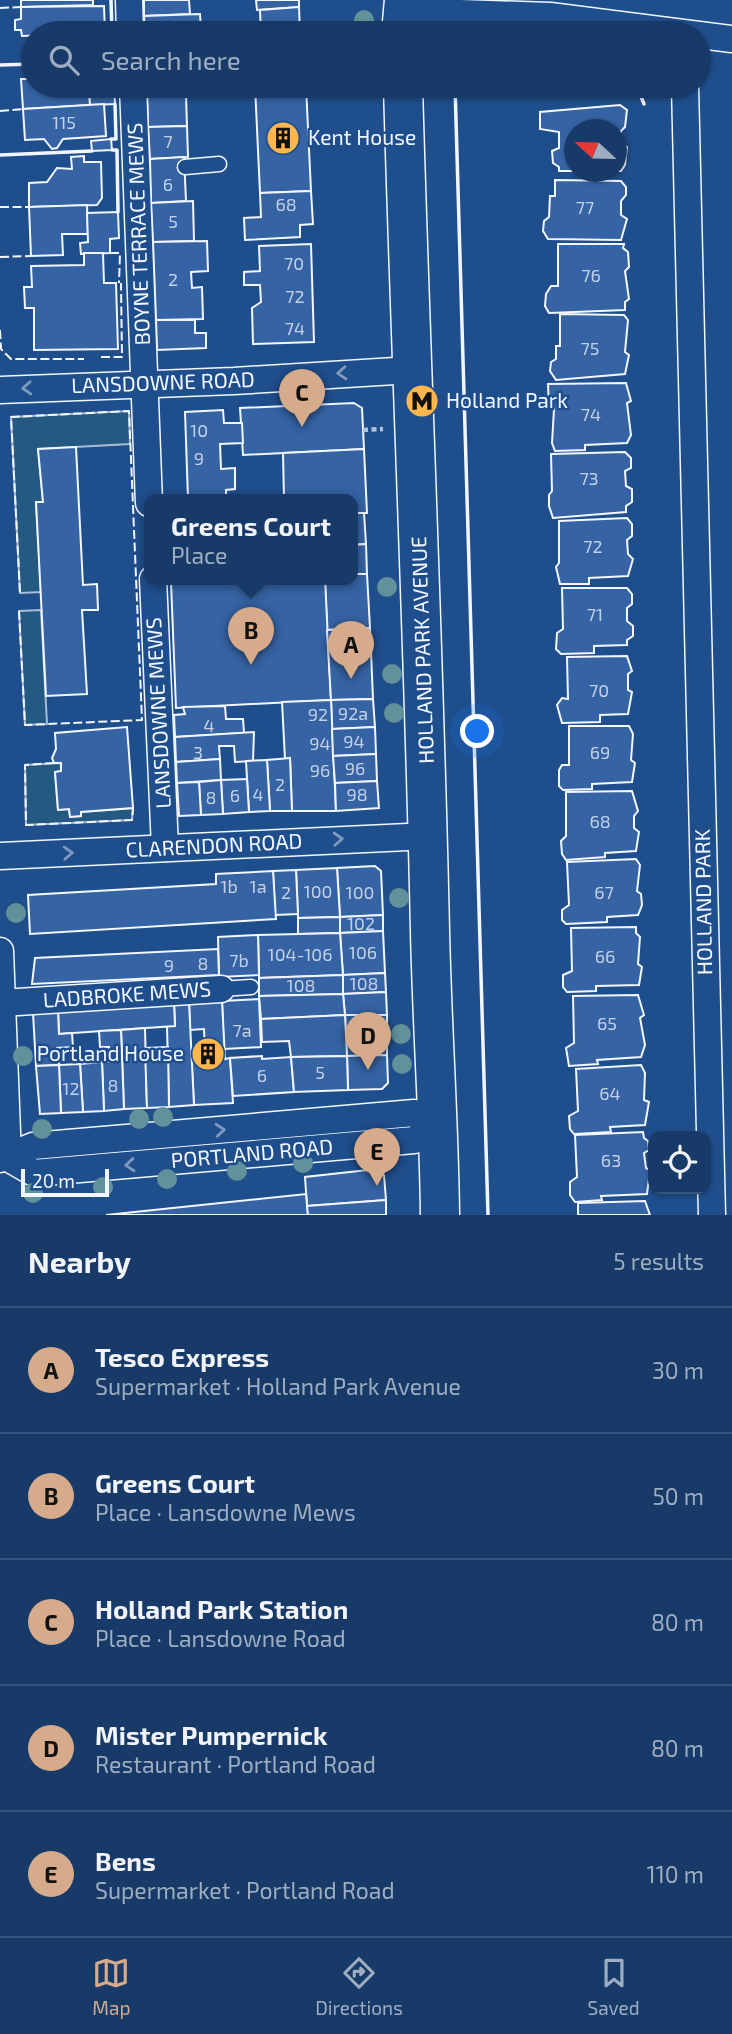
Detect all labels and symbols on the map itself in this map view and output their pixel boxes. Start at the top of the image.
house number: 115 [52,111,76,133]
building icon: Kent House [264,119,302,157]
north arrow [564,119,627,182]
street label: BOYNE TERRACE MEWS [121,122,154,346]
place label: Kent House [308,124,416,149]
house number: 7 [163,130,173,152]
house number: 6 [163,173,173,195]
house number: 68 [275,193,297,215]
house number: 77 [576,196,594,218]
house number: 5 [168,210,178,232]
house number: 70 [284,252,304,274]
house number: 76 [581,264,601,286]
house number: 2 [168,268,178,290]
house number: 72 [285,285,305,307]
house number: 74 [285,317,305,339]
house number: 75 [581,337,599,359]
one-way arrow [337,365,348,380]
street label: LANSDOWNE ROAD [71,366,255,397]
pin: C [279,369,325,427]
one-way arrow [21,381,32,396]
metro station icon: Holland Park [403,382,441,420]
place label: Holland Park [446,387,568,412]
house number: 74 [581,403,601,425]
house number: 10 [190,419,208,441]
house number: 9 [194,447,204,469]
house number: 73 [579,467,599,489]
house number: 72 [583,535,603,557]
street label: HOLLAND PARK AVENUE [405,536,438,764]
house number: 71 [587,603,603,625]
pin: B [228,607,274,665]
street label: LANSDOWNE MEWS [140,617,175,809]
pin: A [328,621,374,679]
house number: 70 [589,679,609,701]
house number: 92a [338,702,368,724]
house number: 92 [308,703,328,725]
house number: 4 [203,714,215,736]
your location [460,714,494,748]
house number: 94 [343,730,365,752]
house number: 94 [309,732,331,754]
house number: 3 [193,741,203,763]
house number: 69 [590,741,610,763]
house number: 96 [345,757,365,779]
house number: 96 [310,759,330,781]
house number: 2 [275,773,285,795]
house number: 4 [252,783,264,805]
house number: 98 [346,783,368,805]
house number: 6 [230,784,240,806]
house number: 8 [206,786,216,808]
house number: 68 [589,810,611,832]
street label: CLARENDON ROAD [125,827,303,862]
street label: HOLLAND PARK [689,828,716,975]
one-way arrow [333,832,344,847]
one-way arrow [63,845,74,860]
house number: 1b [220,875,238,897]
house number: 1a [249,875,267,897]
house number: 100 [304,880,332,902]
house number: 2 [281,881,291,903]
house number: 100 [346,881,374,903]
house number: 67 [594,881,614,903]
house number: 102 [347,912,375,934]
house number: 106 [349,941,377,963]
house number: 104-106 [268,943,332,965]
house number: 66 [595,945,615,967]
house number: 7b [229,949,249,971]
house number: 8 [198,952,208,974]
house number: 9 [164,954,174,976]
house number: 108 [350,972,378,994]
house number: 108 [287,974,315,996]
street label: LADBROKE MEWS [42,975,212,1012]
pin: D [345,1012,391,1070]
house number: 65 [597,1012,617,1034]
house number: 7a [232,1019,252,1041]
building icon: Portland House [189,1035,227,1073]
place label: Portland House [37,1040,184,1065]
house number: 5 [315,1061,325,1083]
house number: 6 [257,1064,267,1086]
house number: 8 [108,1074,118,1096]
house number: 12 [62,1077,80,1099]
house number: 64 [599,1082,621,1104]
one-way arrow [215,1123,226,1138]
pin: E [354,1128,400,1186]
street label: PORTLAND ROAD [170,1133,334,1172]
house number: 63 [601,1149,621,1171]
one-way arrow [124,1157,135,1172]
scale bar [21,1166,108,1198]

